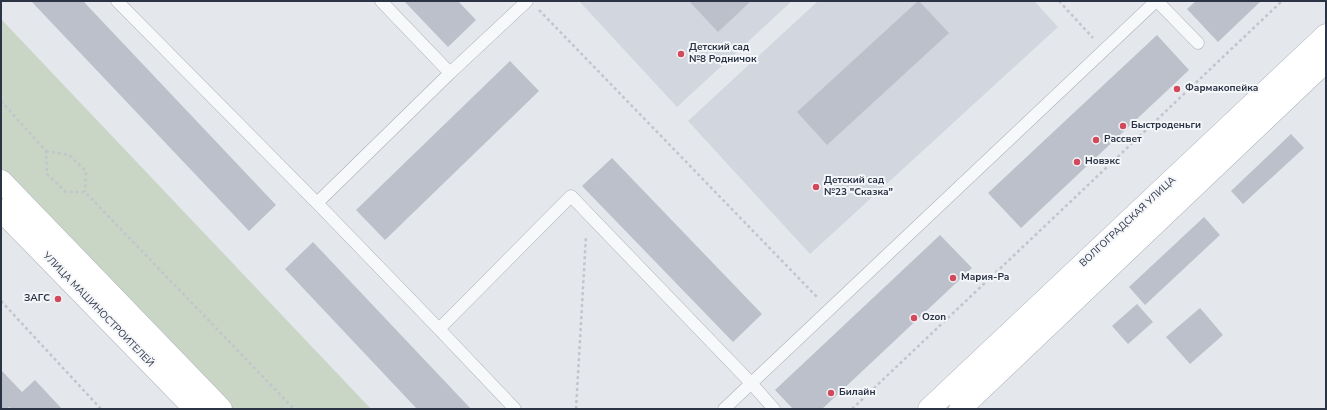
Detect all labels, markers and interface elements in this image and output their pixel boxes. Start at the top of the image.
place label: Детский сад №8 Родничок [689,42,756,66]
marker: Детский сад №8 Родничок [676,49,686,59]
place label: Фармакопейка [1185,83,1258,95]
marker: Фармакопейка [1172,84,1182,94]
place label: Быстроденьги [1131,120,1201,132]
marker: Быстроденьги [1118,121,1128,131]
place label: Рассвет [1104,134,1142,146]
marker: Рассвет [1091,135,1101,145]
place label: Новэкс [1085,156,1120,168]
marker: Новэкс [1072,157,1082,167]
street label: ВОЛГОГРАДСКАЯ УЛИЦА [1078,174,1178,270]
place label: Детский сад №23 "Сказка" [824,175,893,198]
marker: Детский сад №23 "Сказка" [811,182,821,192]
street label: УЛИЦА МАШИНОСТРОИТЕЛЕЙ [40,250,156,370]
place label: Мария-Ра [961,272,1009,284]
marker: Мария-Ра [948,273,958,283]
place label: ЗАГС [24,293,50,305]
marker: ЗАГС [53,294,63,304]
place label: Ozon [922,312,946,324]
marker: Ozon [909,313,919,323]
place label: Билайн [839,387,875,399]
marker: Билайн [826,388,836,398]

